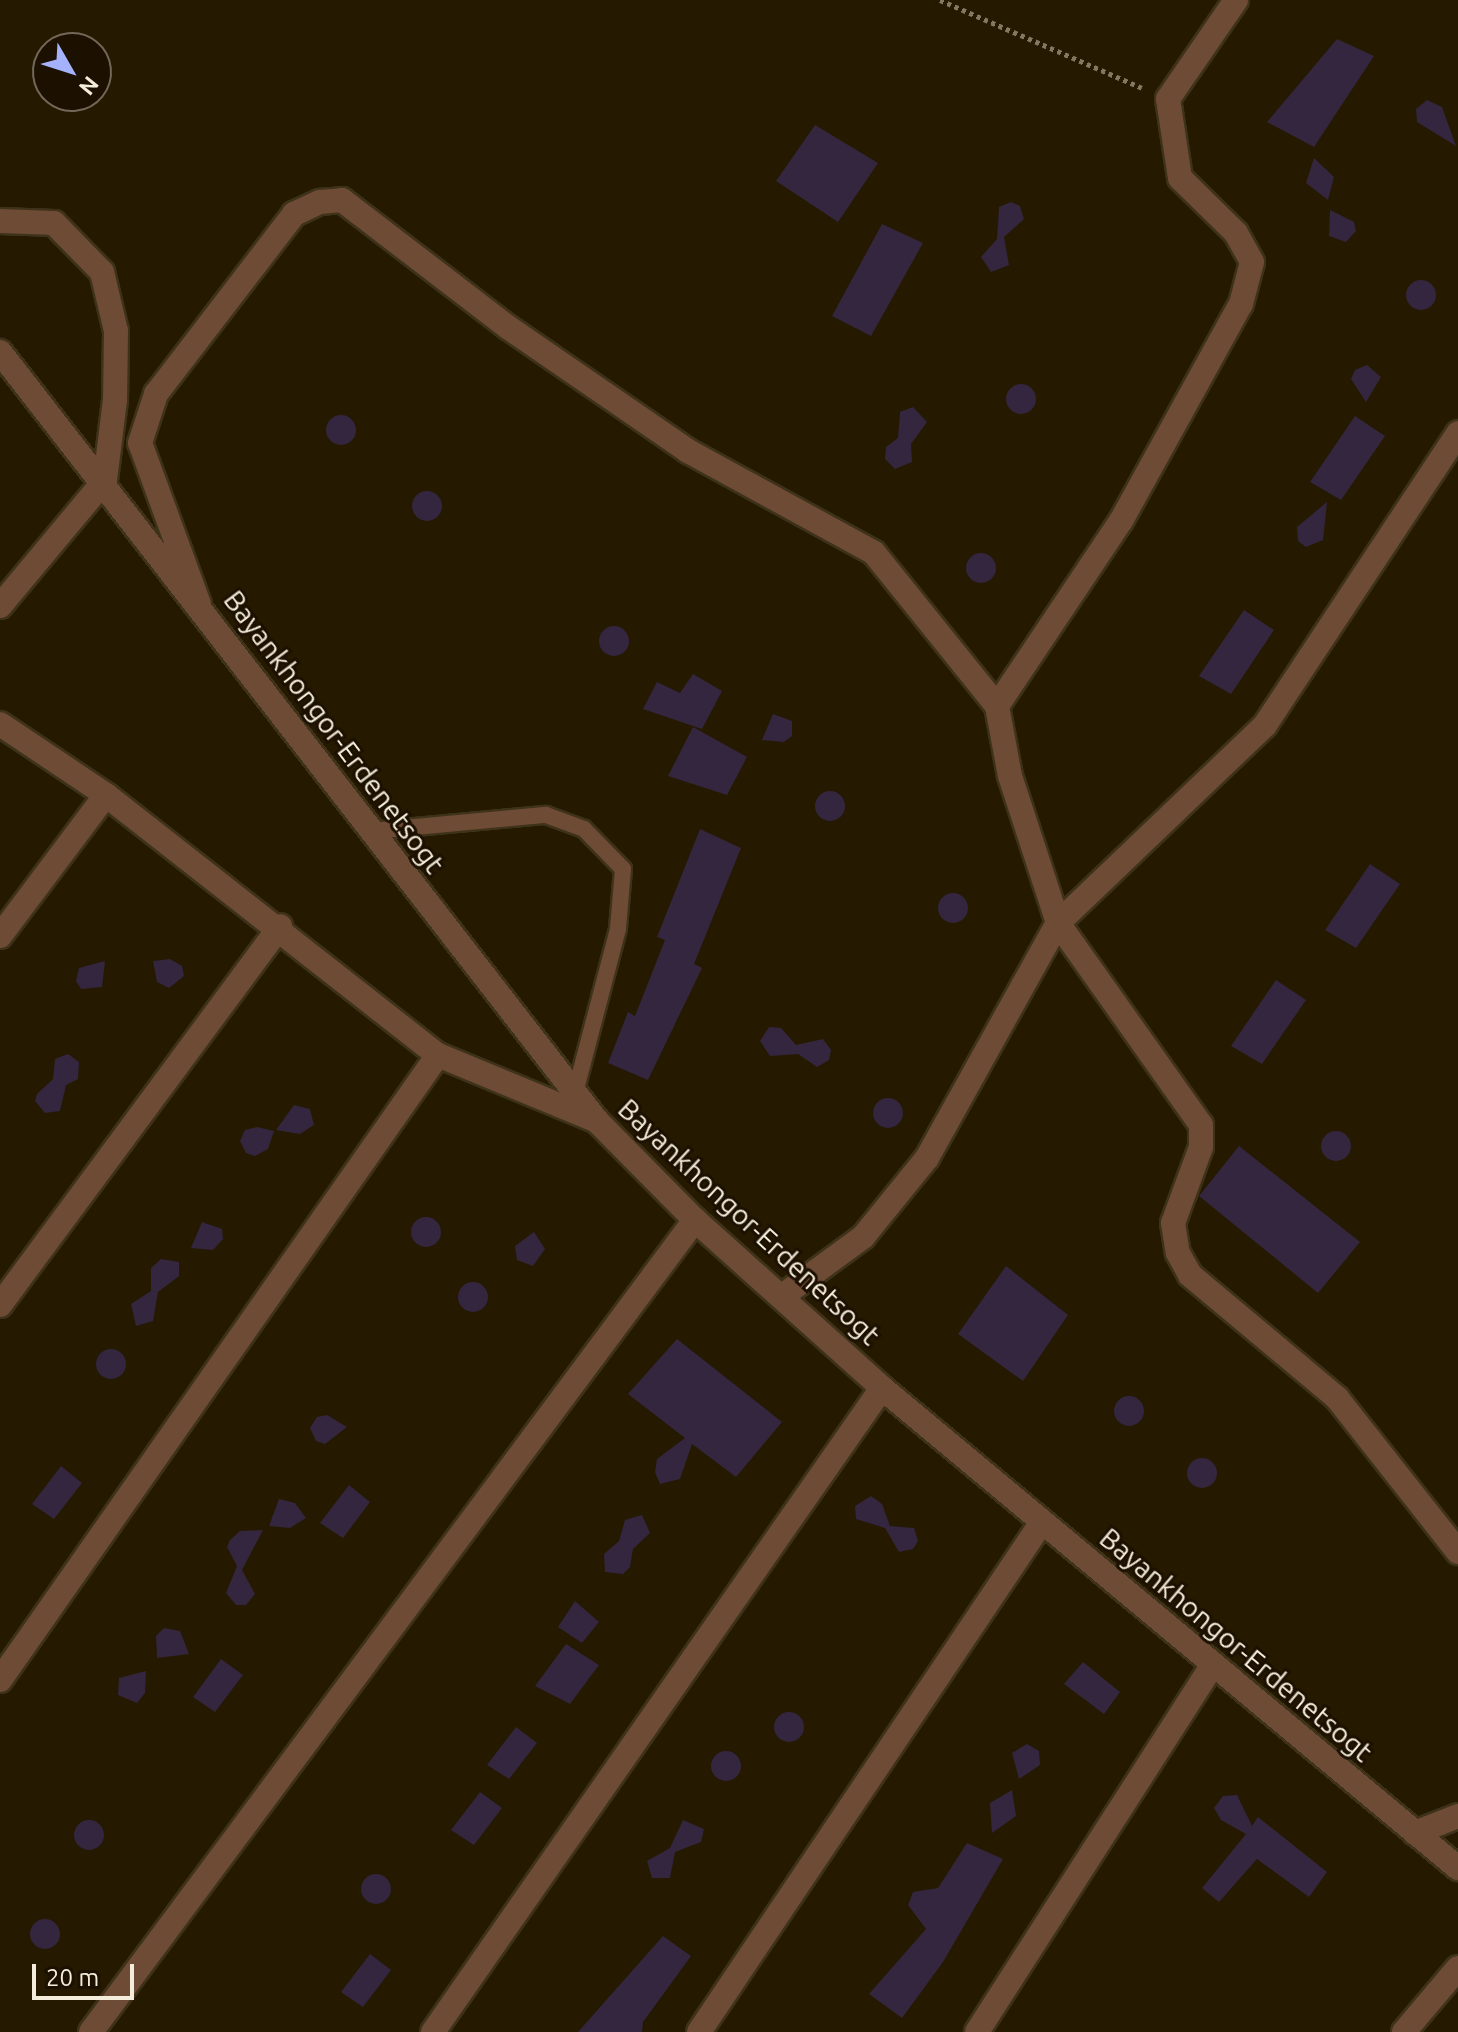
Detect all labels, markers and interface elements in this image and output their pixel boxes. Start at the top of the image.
north arrow [32,32,112,112]
text: N [75,72,104,100]
street label: Bayankhongor-Erdenetsogt [217,584,451,880]
street label: Bayankhongor-Erdenetsogt [611,1092,887,1352]
street label: Bayankhongor-Erdenetsogt [1093,1521,1379,1769]
scale bar [36,1948,138,1998]
text: 20 m [46,1964,99,1991]

